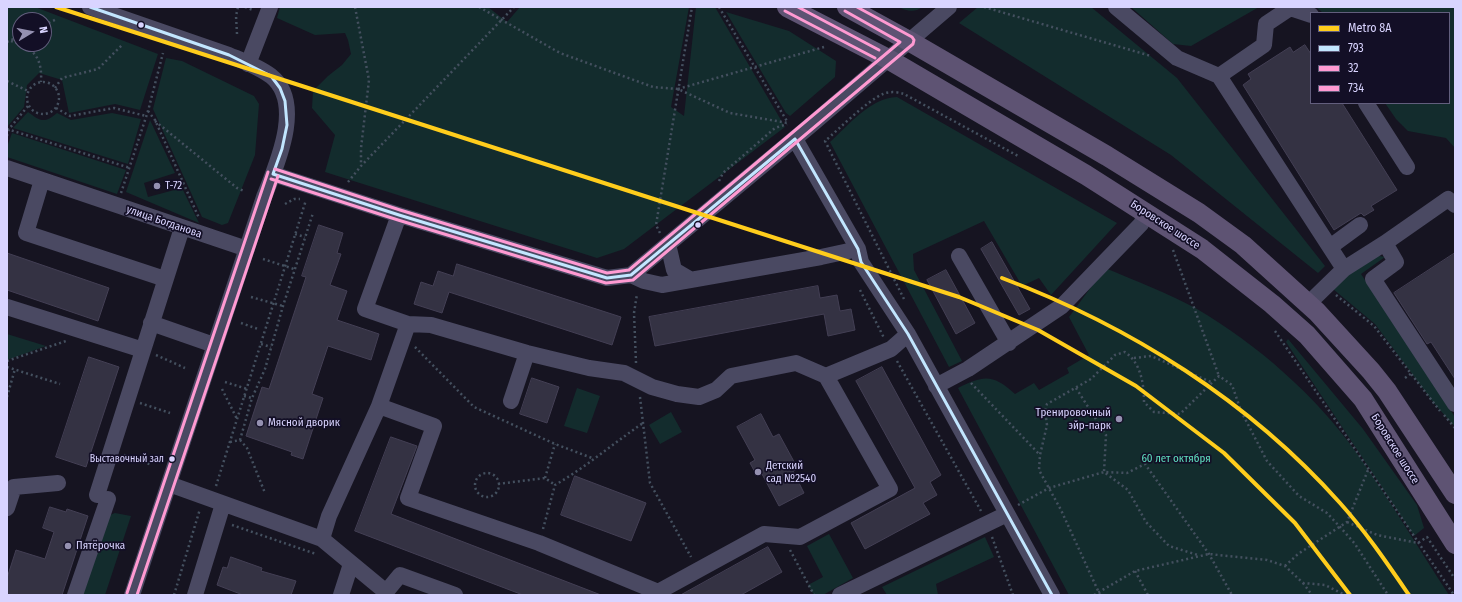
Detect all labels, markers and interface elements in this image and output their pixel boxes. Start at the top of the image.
north arrow [12,12,52,52]
legend [1310,12,1450,104]
unlabelled marker [136,20,146,30]
text: Metro 8А [1348,21,1392,35]
text: N [36,26,50,34]
text: 793 [1348,41,1364,55]
text: 32 [1348,61,1359,75]
text: 734 [1348,81,1364,95]
place label: Т-72 [165,179,182,193]
marker: Т-72 [152,181,162,191]
street label: Боровское шоссе [1128,198,1202,252]
street label: улица Богданова [125,203,203,241]
unlabelled marker [693,220,703,230]
place label: Тренировочный эйр-парк [1035,406,1111,432]
street label: Боровское шоссе [1368,411,1422,487]
marker: Тренировочный эйр-парк [1114,414,1124,424]
place label: Мясной дворик [268,416,340,430]
marker: Мясной дворик [255,418,265,428]
park label: 60 лет октября [1141,452,1211,466]
place label: Выставочный зал [90,453,164,465]
marker: Выставочный зал [167,454,177,464]
place label: Детский сад №2540 [766,459,816,485]
marker: Детский сад №2540 [753,467,763,477]
place label: Пятёрочка [76,539,125,553]
marker: Пятёрочка [63,541,73,551]

